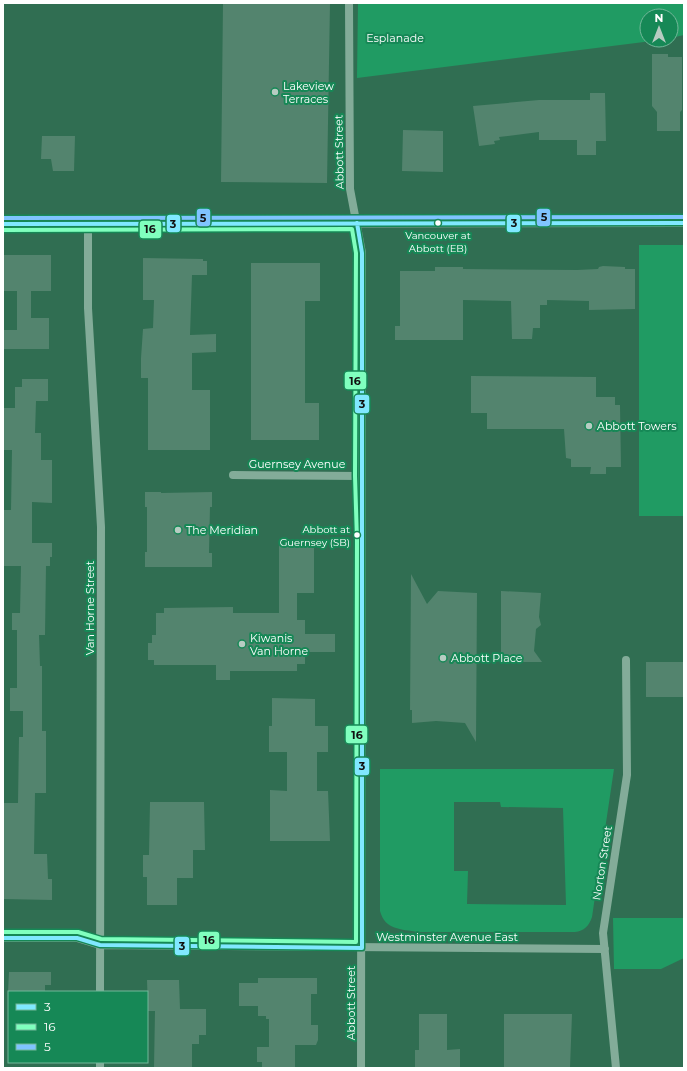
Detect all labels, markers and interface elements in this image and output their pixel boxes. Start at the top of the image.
north arrow [639,8,679,48]
text: N [655,11,663,25]
park label: Esplanade [366,31,424,45]
place label: Lakeview Terraces [283,79,334,106]
marker: Lakeview Terraces [270,87,280,97]
street label: Abbott Street [331,114,347,189]
line badge: 5 [196,208,211,227]
line badge: 5 [536,208,551,227]
text: 5 [541,210,548,224]
text: 5 [200,211,207,225]
line badge: 3 [166,214,181,233]
line badge: 3 [506,214,521,233]
text: 3 [510,216,518,230]
text: 3 [169,217,177,231]
marker: Vancouver at Abbott (EB) [433,218,443,228]
line badge: 16 [139,220,162,239]
text: 16 [144,222,156,236]
place label: Vancouver at Abbott (EB) [405,229,471,255]
line badge: 16 [344,371,367,390]
text: 16 [349,374,361,388]
line badge: 3 [354,394,370,414]
text: 3 [358,397,366,411]
place label: Abbott Towers [597,419,677,433]
marker: Abbott Towers [584,421,594,431]
street label: Guernsey Avenue [249,457,346,471]
place label: The Meridian [186,523,258,537]
place label: Abbott at Guernsey (SB) [280,523,350,549]
marker: The Meridian [173,525,183,535]
marker: Abbott at Guernsey (SB) [352,530,362,540]
street label: Van Horne Street [83,560,97,655]
place label: Kiwanis Van Horne [250,631,308,658]
marker: Kiwanis Van Horne [237,639,247,649]
place label: Abbott Place [451,651,523,665]
marker: Abbott Place [438,653,448,663]
line badge: 16 [345,725,368,744]
text: 16 [351,728,363,742]
line badge: 3 [354,757,370,776]
text: 3 [358,759,366,773]
street label: Norton Street [589,824,615,901]
street label: Westminster Avenue East [376,930,518,944]
line badge: 16 [198,931,220,950]
text: 16 [203,933,215,947]
line badge: 3 [174,936,190,956]
text: 3 [178,939,186,953]
street label: Abbott Street [344,965,358,1040]
legend [8,991,148,1063]
text: 3 [44,999,51,1014]
text: 16 [44,1019,56,1034]
text: 5 [44,1039,51,1054]

